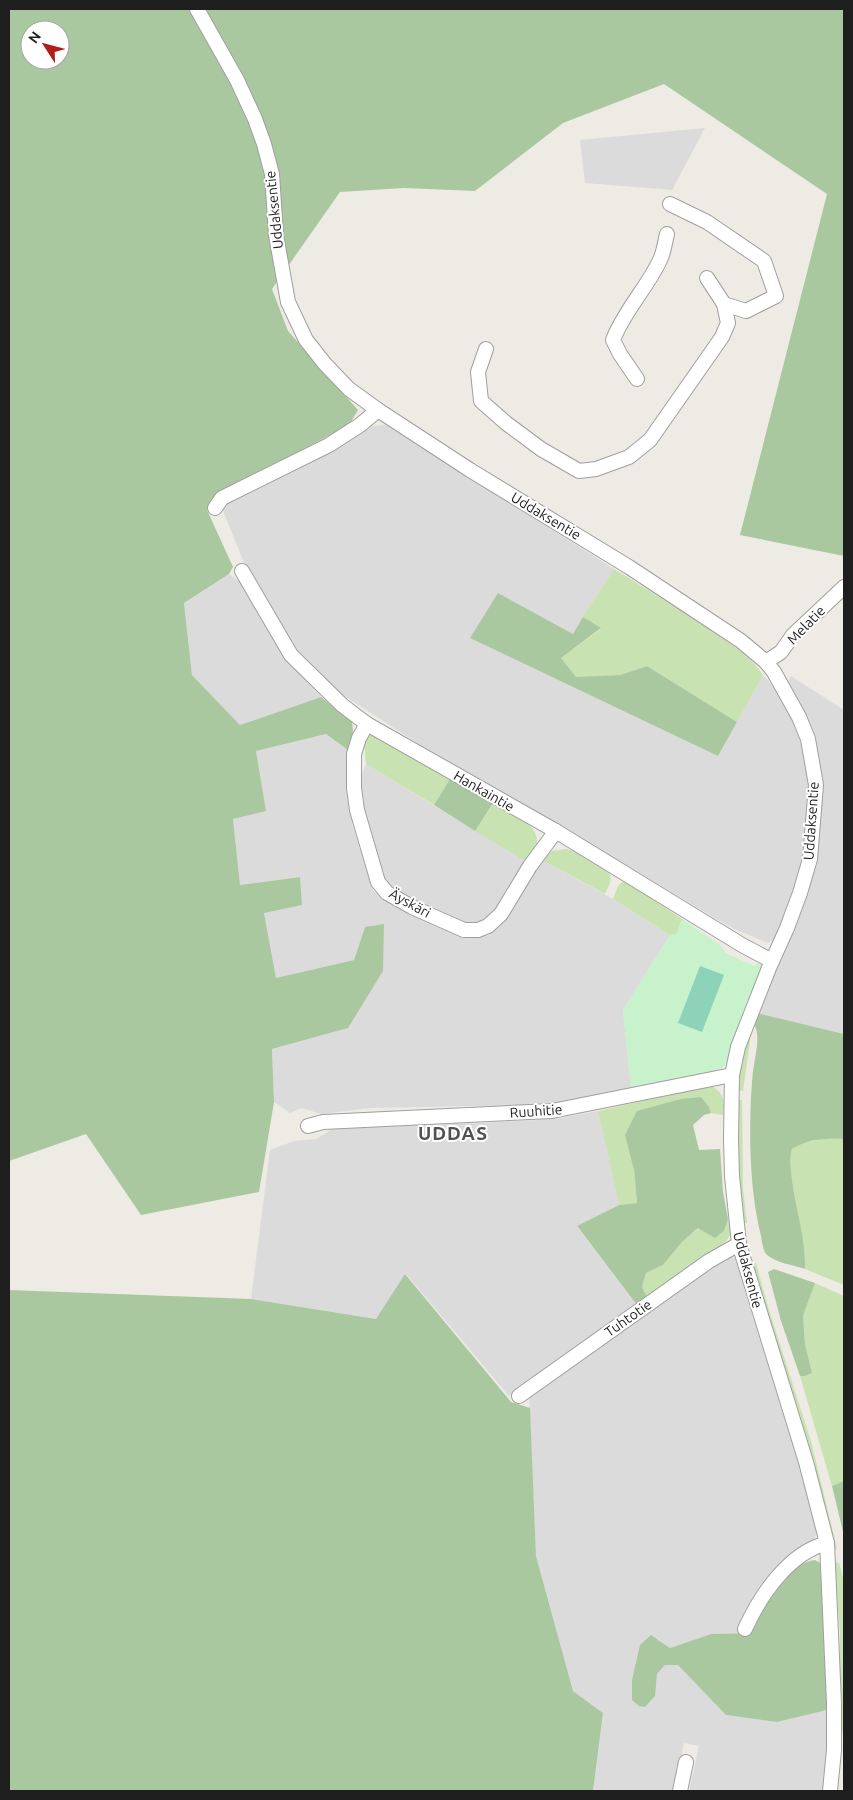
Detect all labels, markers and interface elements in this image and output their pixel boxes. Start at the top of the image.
north arrow [20,20,70,70]
text: N [25,28,44,46]
street label: Uddaksentie [262,170,286,250]
street label: Uddaksentie [508,489,584,543]
street label: Melatie [784,602,828,648]
street label: Hankaintie [451,767,517,815]
street label: Uddaksentie [800,781,822,861]
street label: Äyskäri [387,885,433,921]
street label: Ruuhitie [509,1101,563,1121]
district label: UDDAS [418,1122,488,1144]
street label: Uddaksentie [730,1230,766,1310]
street label: Tuhtotie [601,1296,655,1340]

